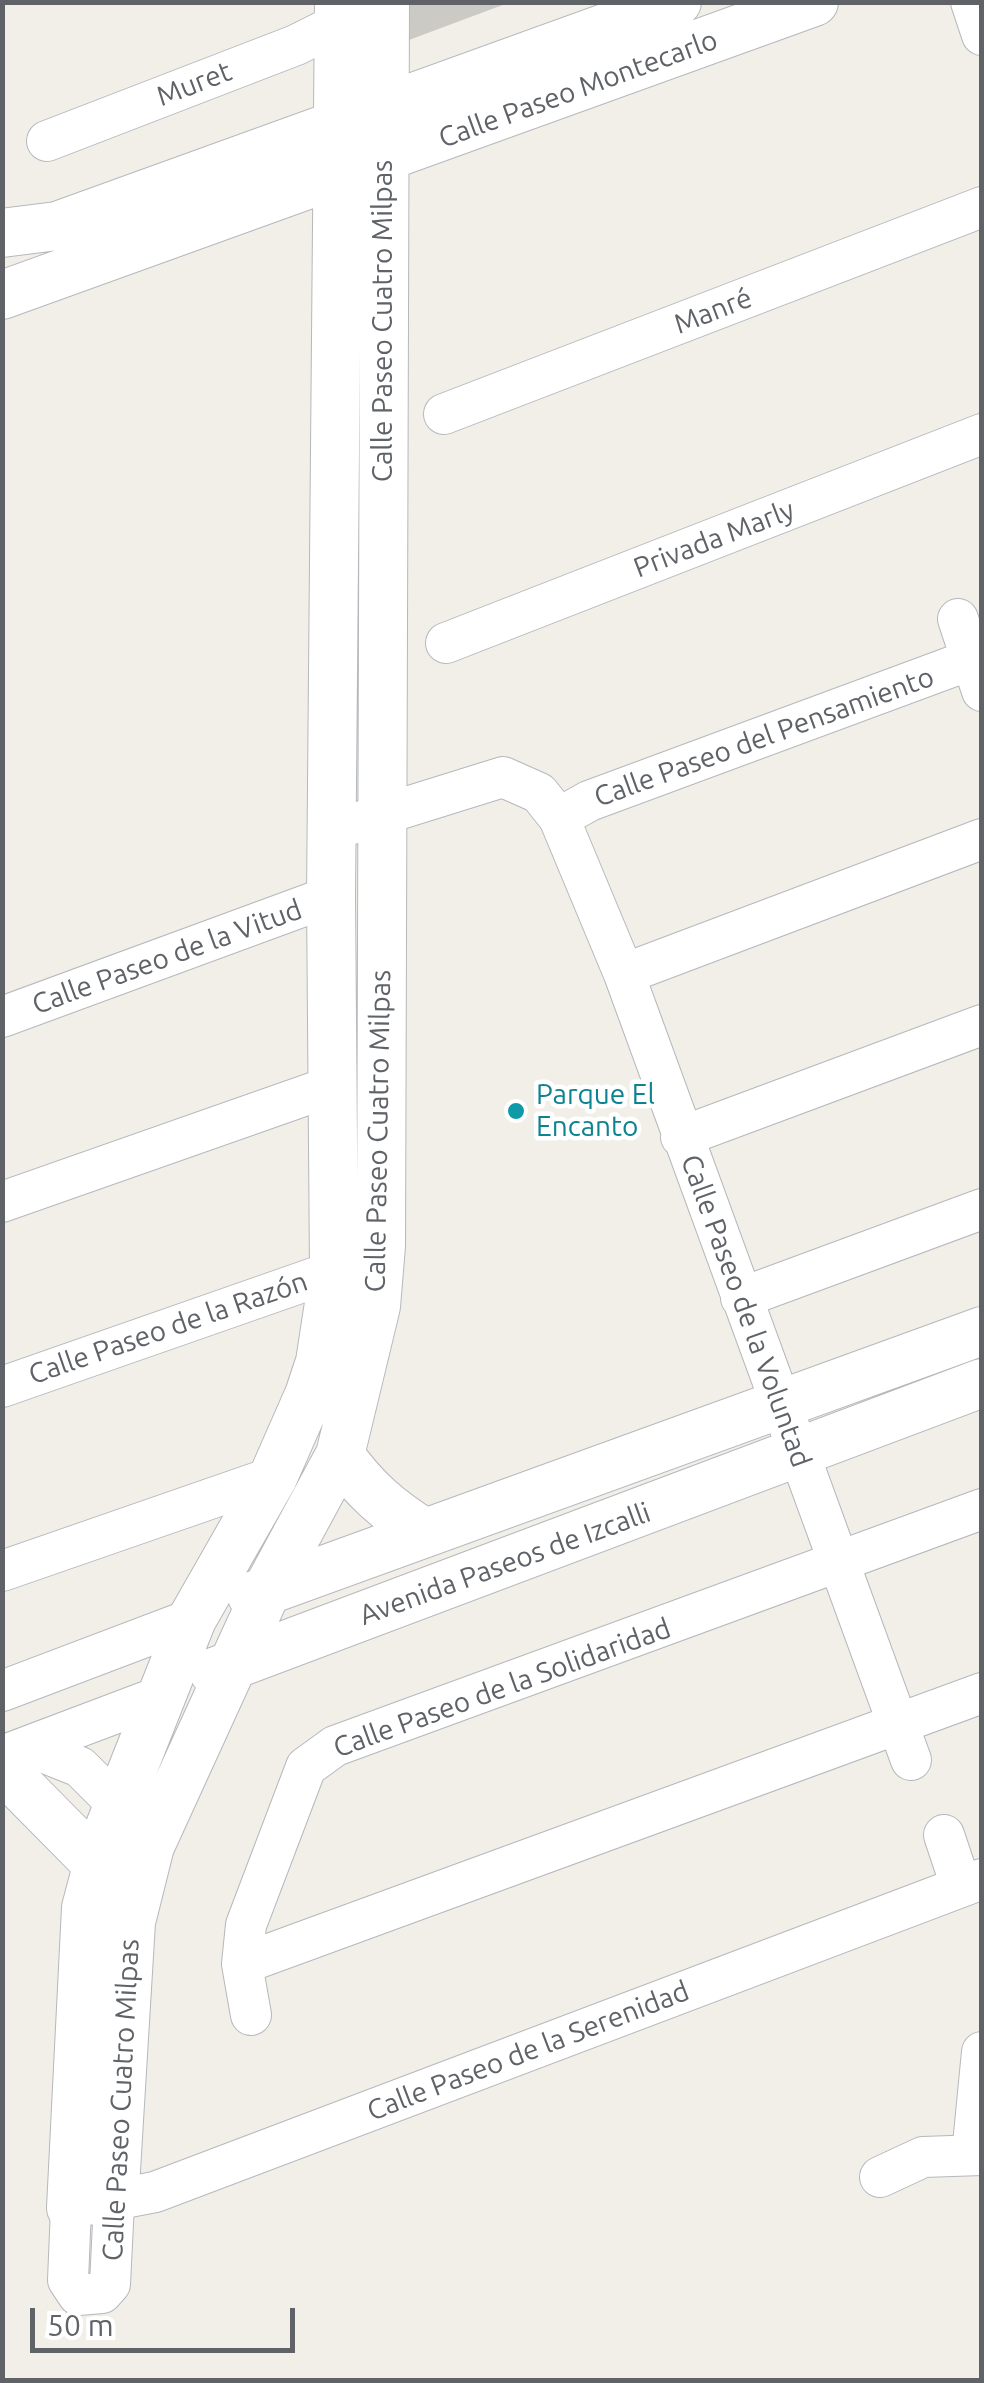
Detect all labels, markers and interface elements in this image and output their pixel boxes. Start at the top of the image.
street label: Calle Paseo Montecarlo [434,23,722,155]
street label: Muret [152,54,236,114]
street label: Calle Paseo Cuatro Milpas [366,160,400,482]
street label: Manré [669,281,757,341]
street label: Privada Marly [629,493,799,585]
street label: Calle Paseo del Pensamiento [590,660,938,814]
street label: Calle Paseo de la Vitud [27,893,307,1021]
street label: Calle Paseo Cuatro Milpas [358,969,398,1293]
place label: Parque El Encanto [536,1078,655,1144]
marker: Parque El Encanto [505,1100,527,1122]
street label: Calle Paseo de la Voluntad [674,1150,818,1472]
street label: Calle Paseo de la Razón [24,1264,312,1392]
street label: Avenida Paseos de Izcalli [355,1496,655,1632]
street label: Calle Paseo de la Solidaridad [329,1611,675,1765]
street label: Calle Paseo Cuatro Milpas [96,1938,146,2262]
street label: Calle Paseo de la Serenidad [362,1974,694,2128]
scale bar [35,2288,300,2350]
text: 50 m [47,2308,114,2342]

